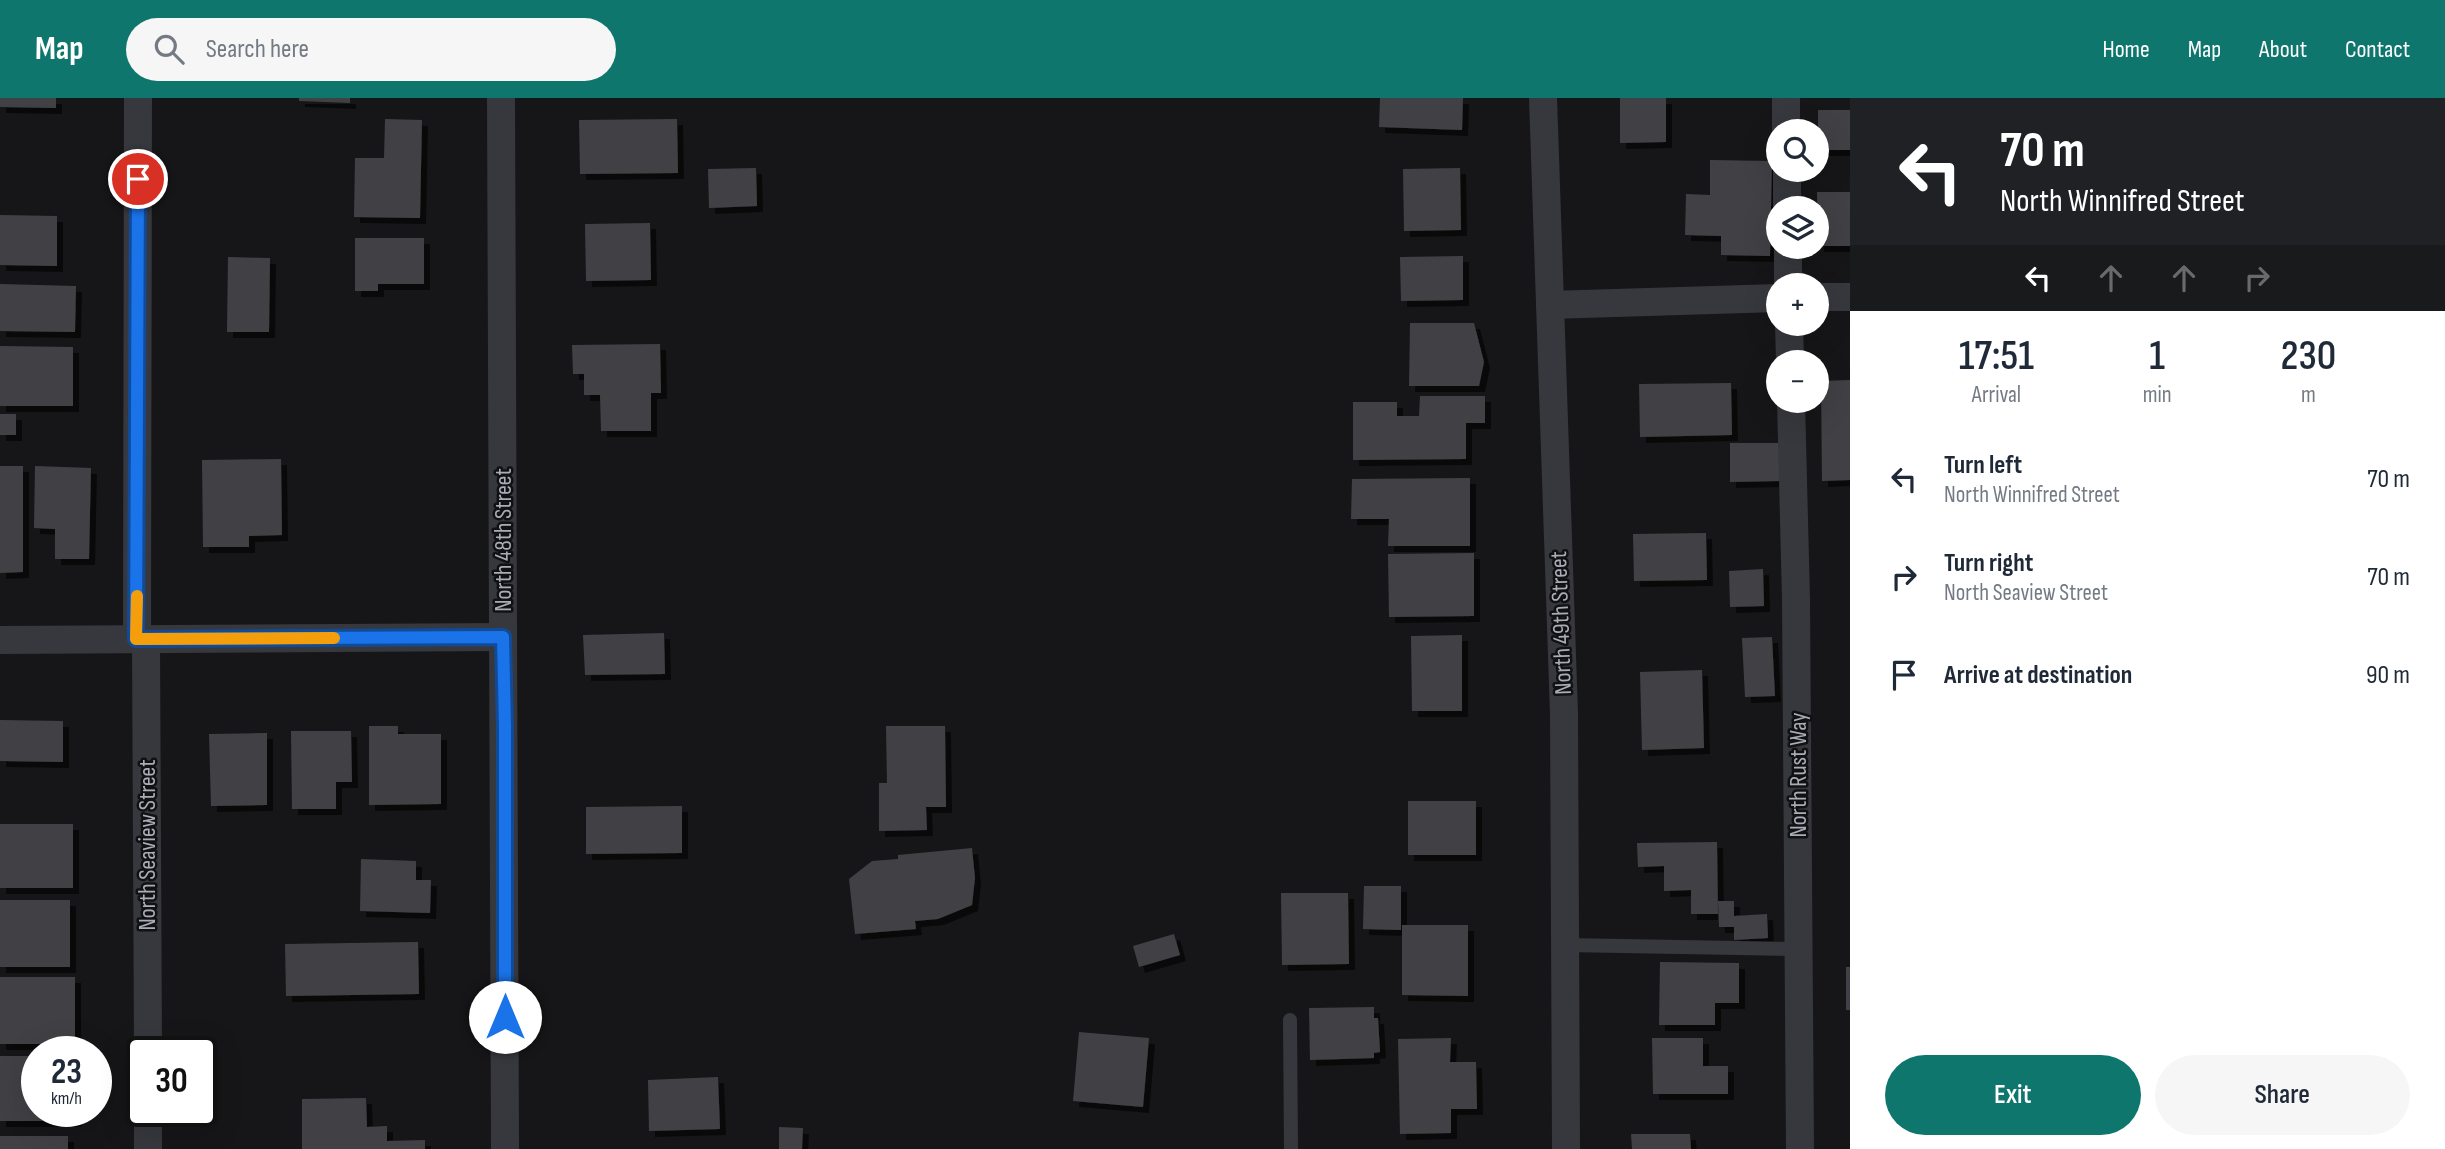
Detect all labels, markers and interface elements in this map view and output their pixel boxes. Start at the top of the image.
search box [126,18,616,81]
text: Map [35,29,84,69]
icon: search [150,30,188,68]
text: Search here [206,34,309,65]
text: Home [2102,35,2150,64]
text: Map [2188,35,2221,64]
text: About [2259,35,2307,64]
text: Contact [2345,35,2410,64]
map controls [1766,119,1829,413]
button: search [1766,119,1829,182]
text: 70 m [2000,122,2085,181]
icon: left [1885,126,1976,217]
pin [108,149,168,209]
icon: arrive [119,160,157,198]
text: North Winnifred Street [2000,182,2245,221]
button: layers [1766,196,1829,259]
icon: left [2019,259,2057,297]
icon: ahead [2092,259,2130,297]
icon: ahead [2165,259,2203,297]
icon: right [2238,259,2276,297]
button: + [1766,273,1829,336]
text: 17:51 [1959,331,2034,382]
text: 1 [2149,331,2165,382]
text: 230 [2280,331,2336,382]
button: − [1766,350,1829,413]
text: Arrival [1972,381,2021,409]
text: min [2143,381,2172,409]
text: m [2301,381,2316,409]
text: Turn left [1944,450,2022,481]
icon: left [1885,460,1923,498]
text: 70 m [2367,464,2410,495]
street label: North 48th Street [489,468,518,612]
text: North Winnifred Street [1944,481,2120,509]
text: Turn right [1944,548,2033,579]
street label: North 49th Street [1544,551,1578,695]
icon: right [1885,558,1923,596]
text: 70 m [2367,562,2410,593]
text: North Seaview Street [1944,579,2108,607]
icon: arrive [1885,656,1923,694]
text: Arrive at destination [1944,660,2132,691]
text: 90 m [2366,660,2410,691]
street label: North Rust Way [1784,713,1813,837]
street label: North Seaview Street [133,759,162,931]
position arrow [468,980,542,1054]
speed limit sign: 30 [126,1036,217,1127]
text: 23 [51,1051,82,1094]
button: Exit [1885,1055,2141,1135]
button: Share [2155,1055,2410,1135]
text: km/h [51,1088,82,1109]

